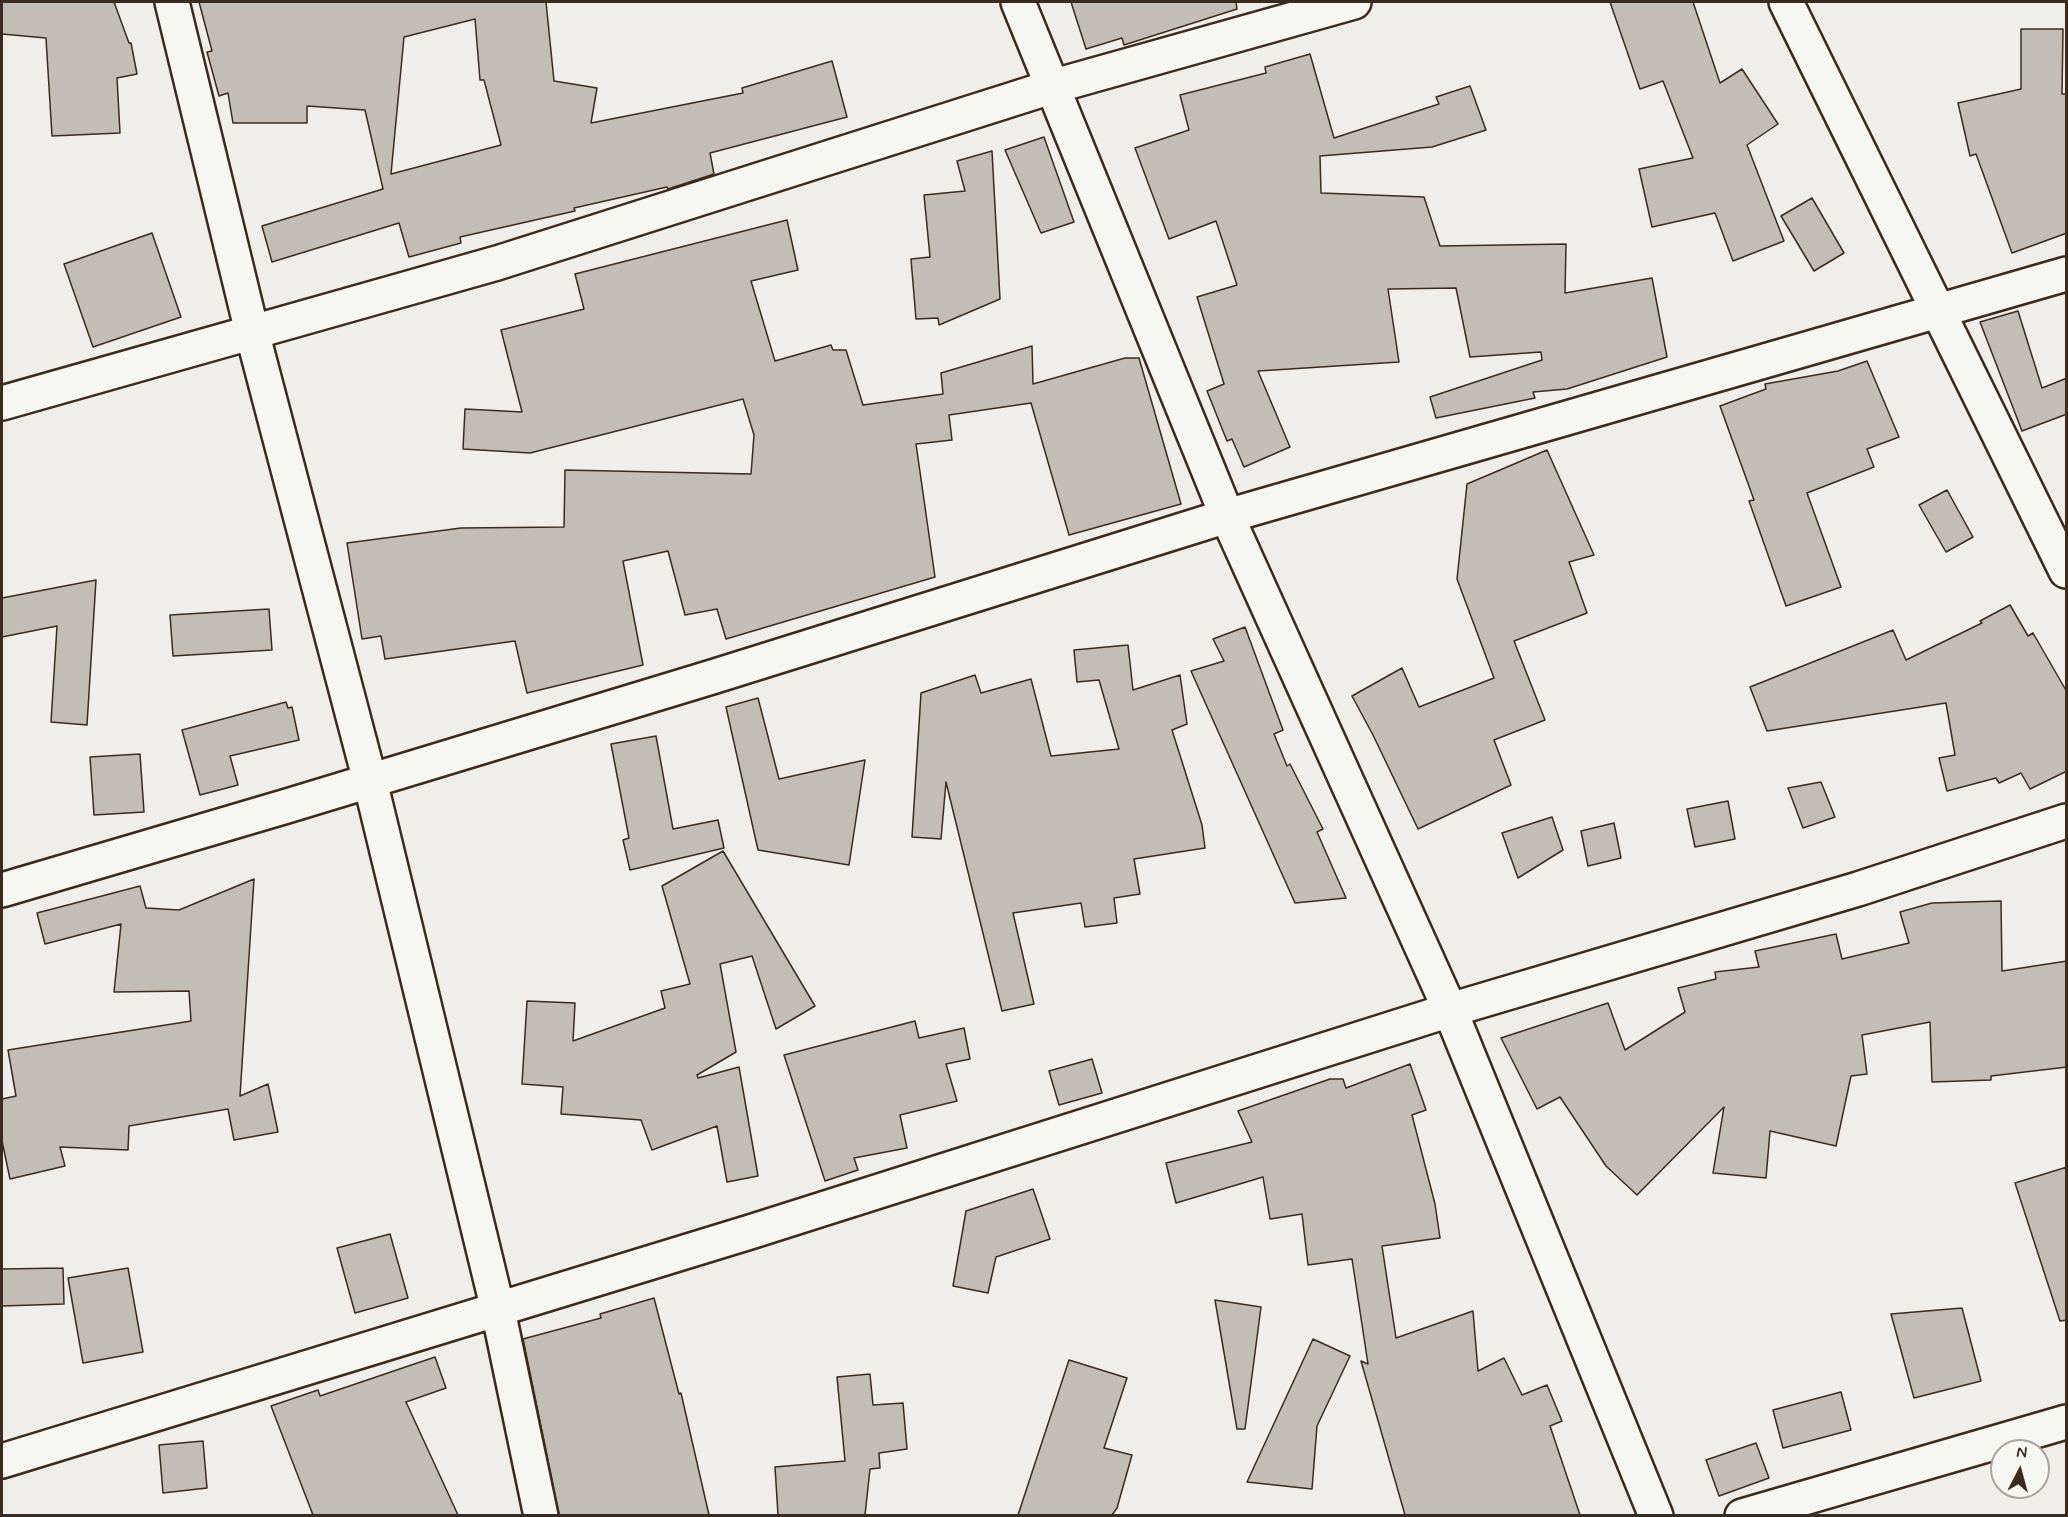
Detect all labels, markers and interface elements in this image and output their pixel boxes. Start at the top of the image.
north arrow [1990,1439,2050,1499]
text: N [2015,1442,2028,1464]

